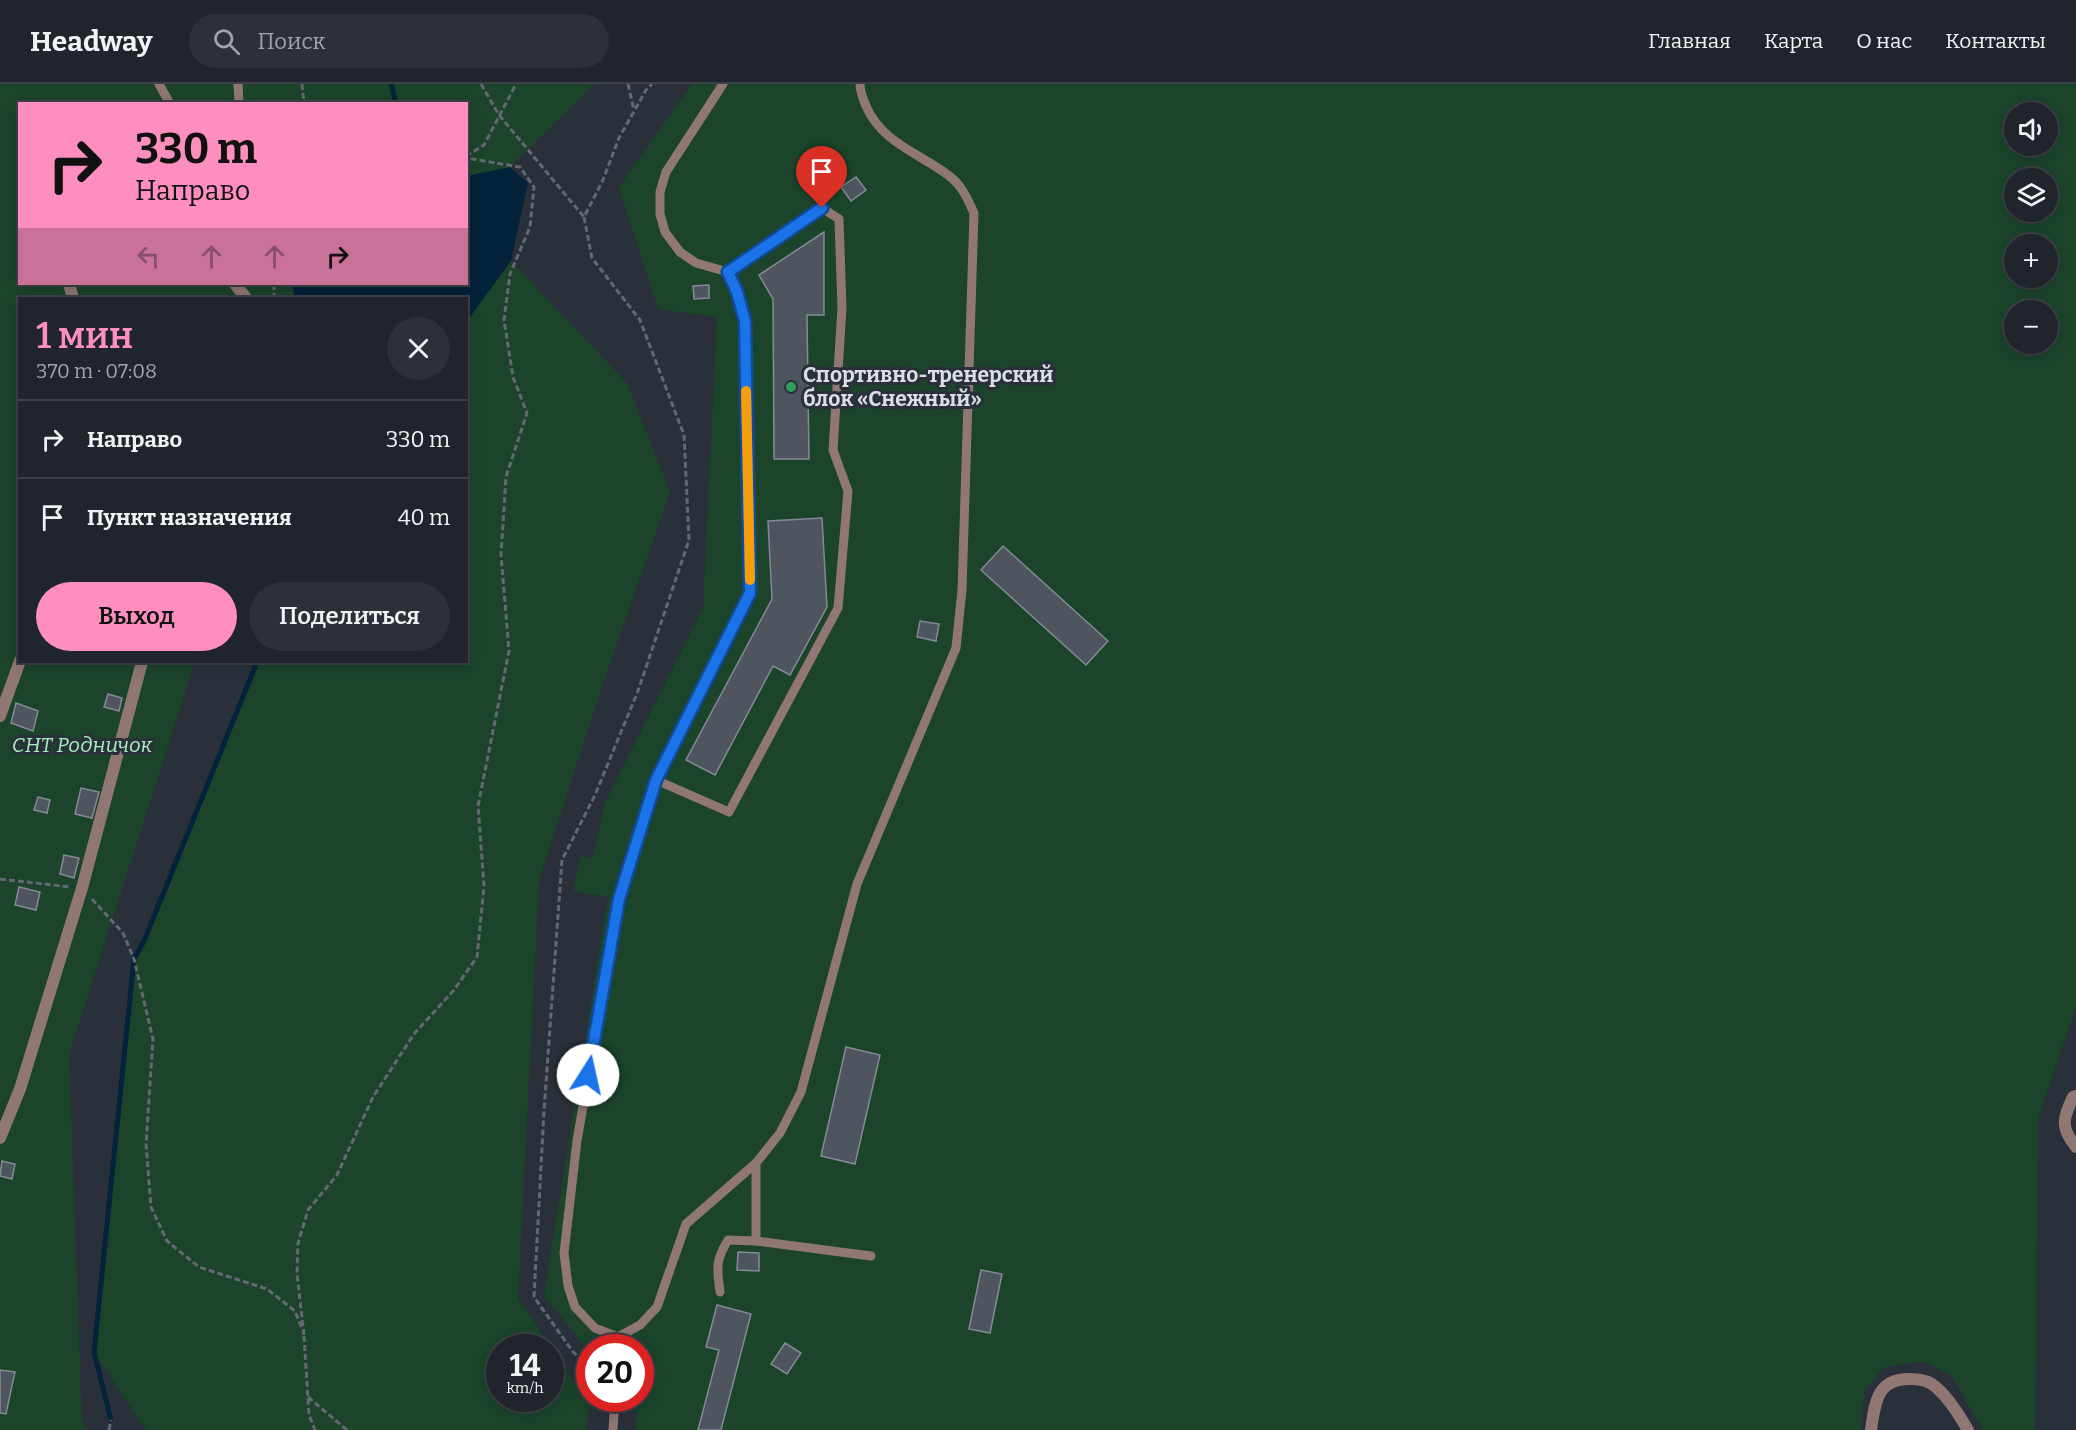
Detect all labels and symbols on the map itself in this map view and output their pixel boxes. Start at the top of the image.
pin [796,146,847,208]
place label: Спортивно-тренерский блок «Снежный» [803,362,1053,412]
marker: Спортивно-тренерский блок «Снежный» [784,380,798,394]
park label: СНТ Родничок [12,732,153,758]
position arrow [556,1043,620,1107]
speed limit sign: 20 [576,1334,654,1412]

